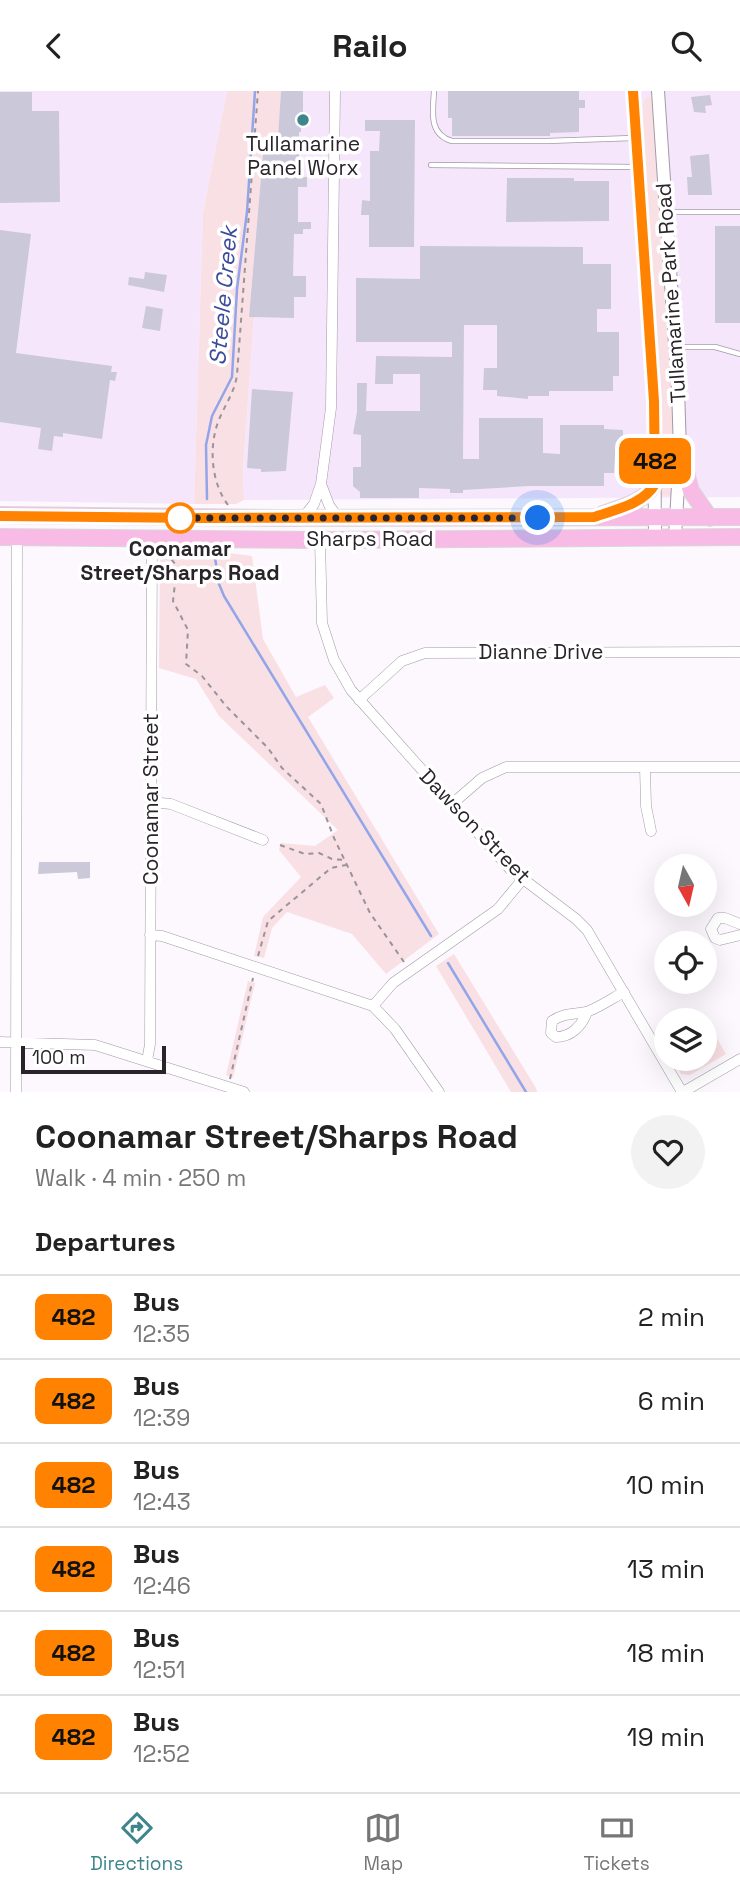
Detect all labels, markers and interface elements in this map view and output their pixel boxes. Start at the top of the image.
text: Railo [332,26,408,66]
icon: back [35,27,73,65]
icon: search [667,27,705,65]
marker: Tullamarine Panel Worx [295,112,311,128]
place label: Tullamarine Panel Worx [246,130,360,181]
street label: Tullamarine Park Road [649,182,692,404]
water label: Steele Creek [202,223,244,367]
line badge: 482 [615,438,695,484]
text: 482 [633,445,677,476]
your location [520,500,555,535]
marker: Coonamar Street/Sharps Road [165,503,195,533]
street label: Sharps Road [306,525,434,552]
place label: Coonamar Street/Sharps Road [80,535,280,586]
street label: Dianne Drive [478,638,604,665]
street label: Coonamar Street [137,713,164,885]
street label: Dawson Street [414,763,537,889]
north arrow [654,854,718,917]
map controls [654,854,717,1071]
button: locate [654,931,717,994]
button: layers [654,1008,717,1071]
scale bar [21,1043,166,1075]
text: 100 m [32,1045,86,1070]
button: heart [631,1115,705,1189]
text: Coonamar Street/Sharps Road [35,1116,518,1158]
text: Walk · 4 min · 250 m [35,1163,246,1193]
text: Departures [35,1225,176,1259]
text: Bus [133,1285,180,1319]
text: 2 min [638,1300,705,1334]
text: 482 [52,1301,95,1332]
text: 12:35 [133,1319,190,1349]
text: Bus [133,1369,180,1403]
text: 6 min [638,1384,705,1418]
text: 482 [52,1385,95,1416]
text: 12:39 [133,1403,190,1433]
text: Bus [133,1453,180,1487]
text: 10 min [626,1468,705,1502]
text: 482 [52,1469,95,1500]
text: 12:43 [133,1487,191,1517]
text: Bus [133,1537,180,1571]
text: 13 min [627,1552,705,1586]
text: 482 [52,1553,95,1584]
text: 12:46 [133,1571,191,1601]
text: Bus [133,1621,180,1655]
text: 18 min [627,1636,705,1670]
text: 482 [52,1637,95,1668]
text: 12:51 [133,1655,185,1685]
text: Bus [133,1705,180,1739]
text: 19 min [627,1720,705,1754]
text: 482 [52,1721,95,1752]
text: 12:52 [133,1739,190,1769]
tab: Directions [90,1809,183,1876]
tab: Map [364,1809,403,1876]
tab: Tickets [583,1809,650,1876]

